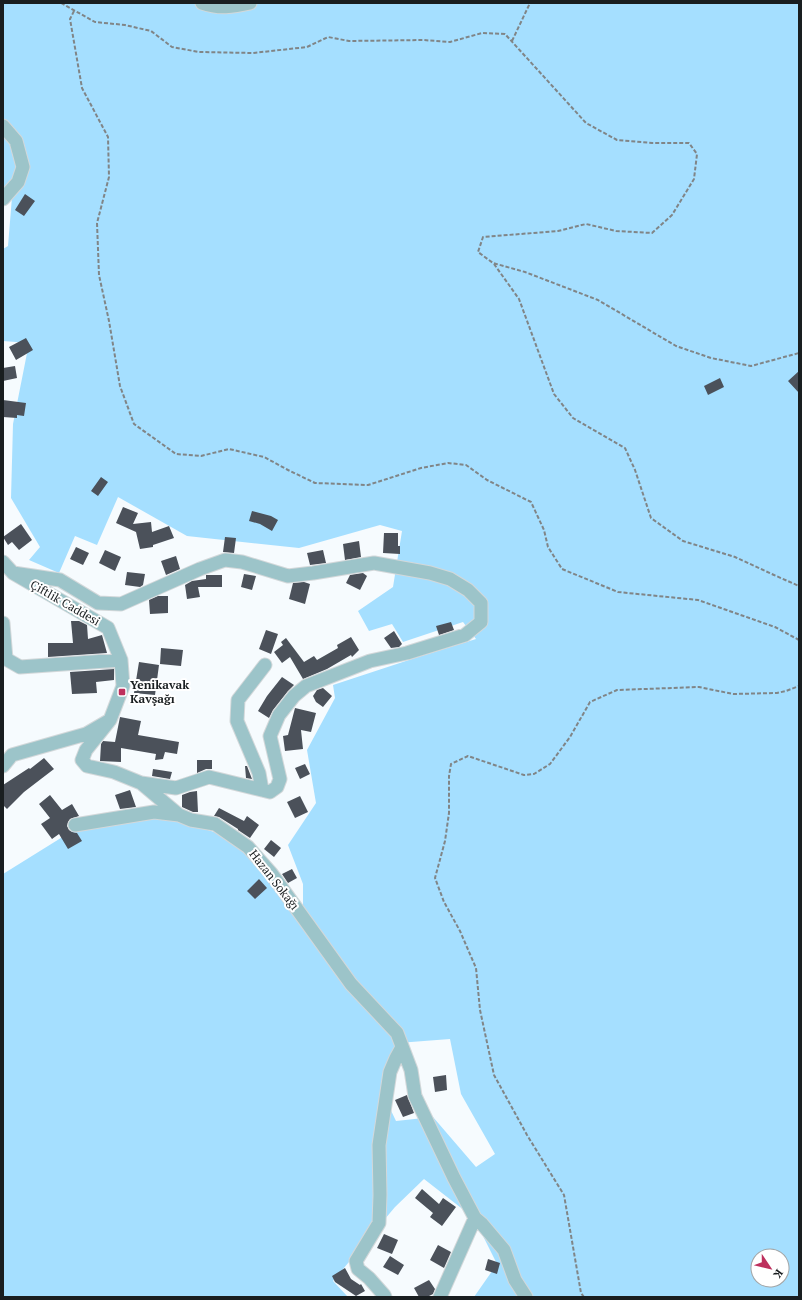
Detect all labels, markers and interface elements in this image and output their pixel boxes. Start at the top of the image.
street label: Çiftlik Caddesi [28,577,103,629]
place label: Yenikavak Kavşağı [130,677,189,706]
marker: Yenikavak Kavşağı [117,687,127,697]
street label: Hazan Sokağı [246,847,303,913]
north arrow [750,1248,790,1288]
text: K [770,1267,786,1281]

